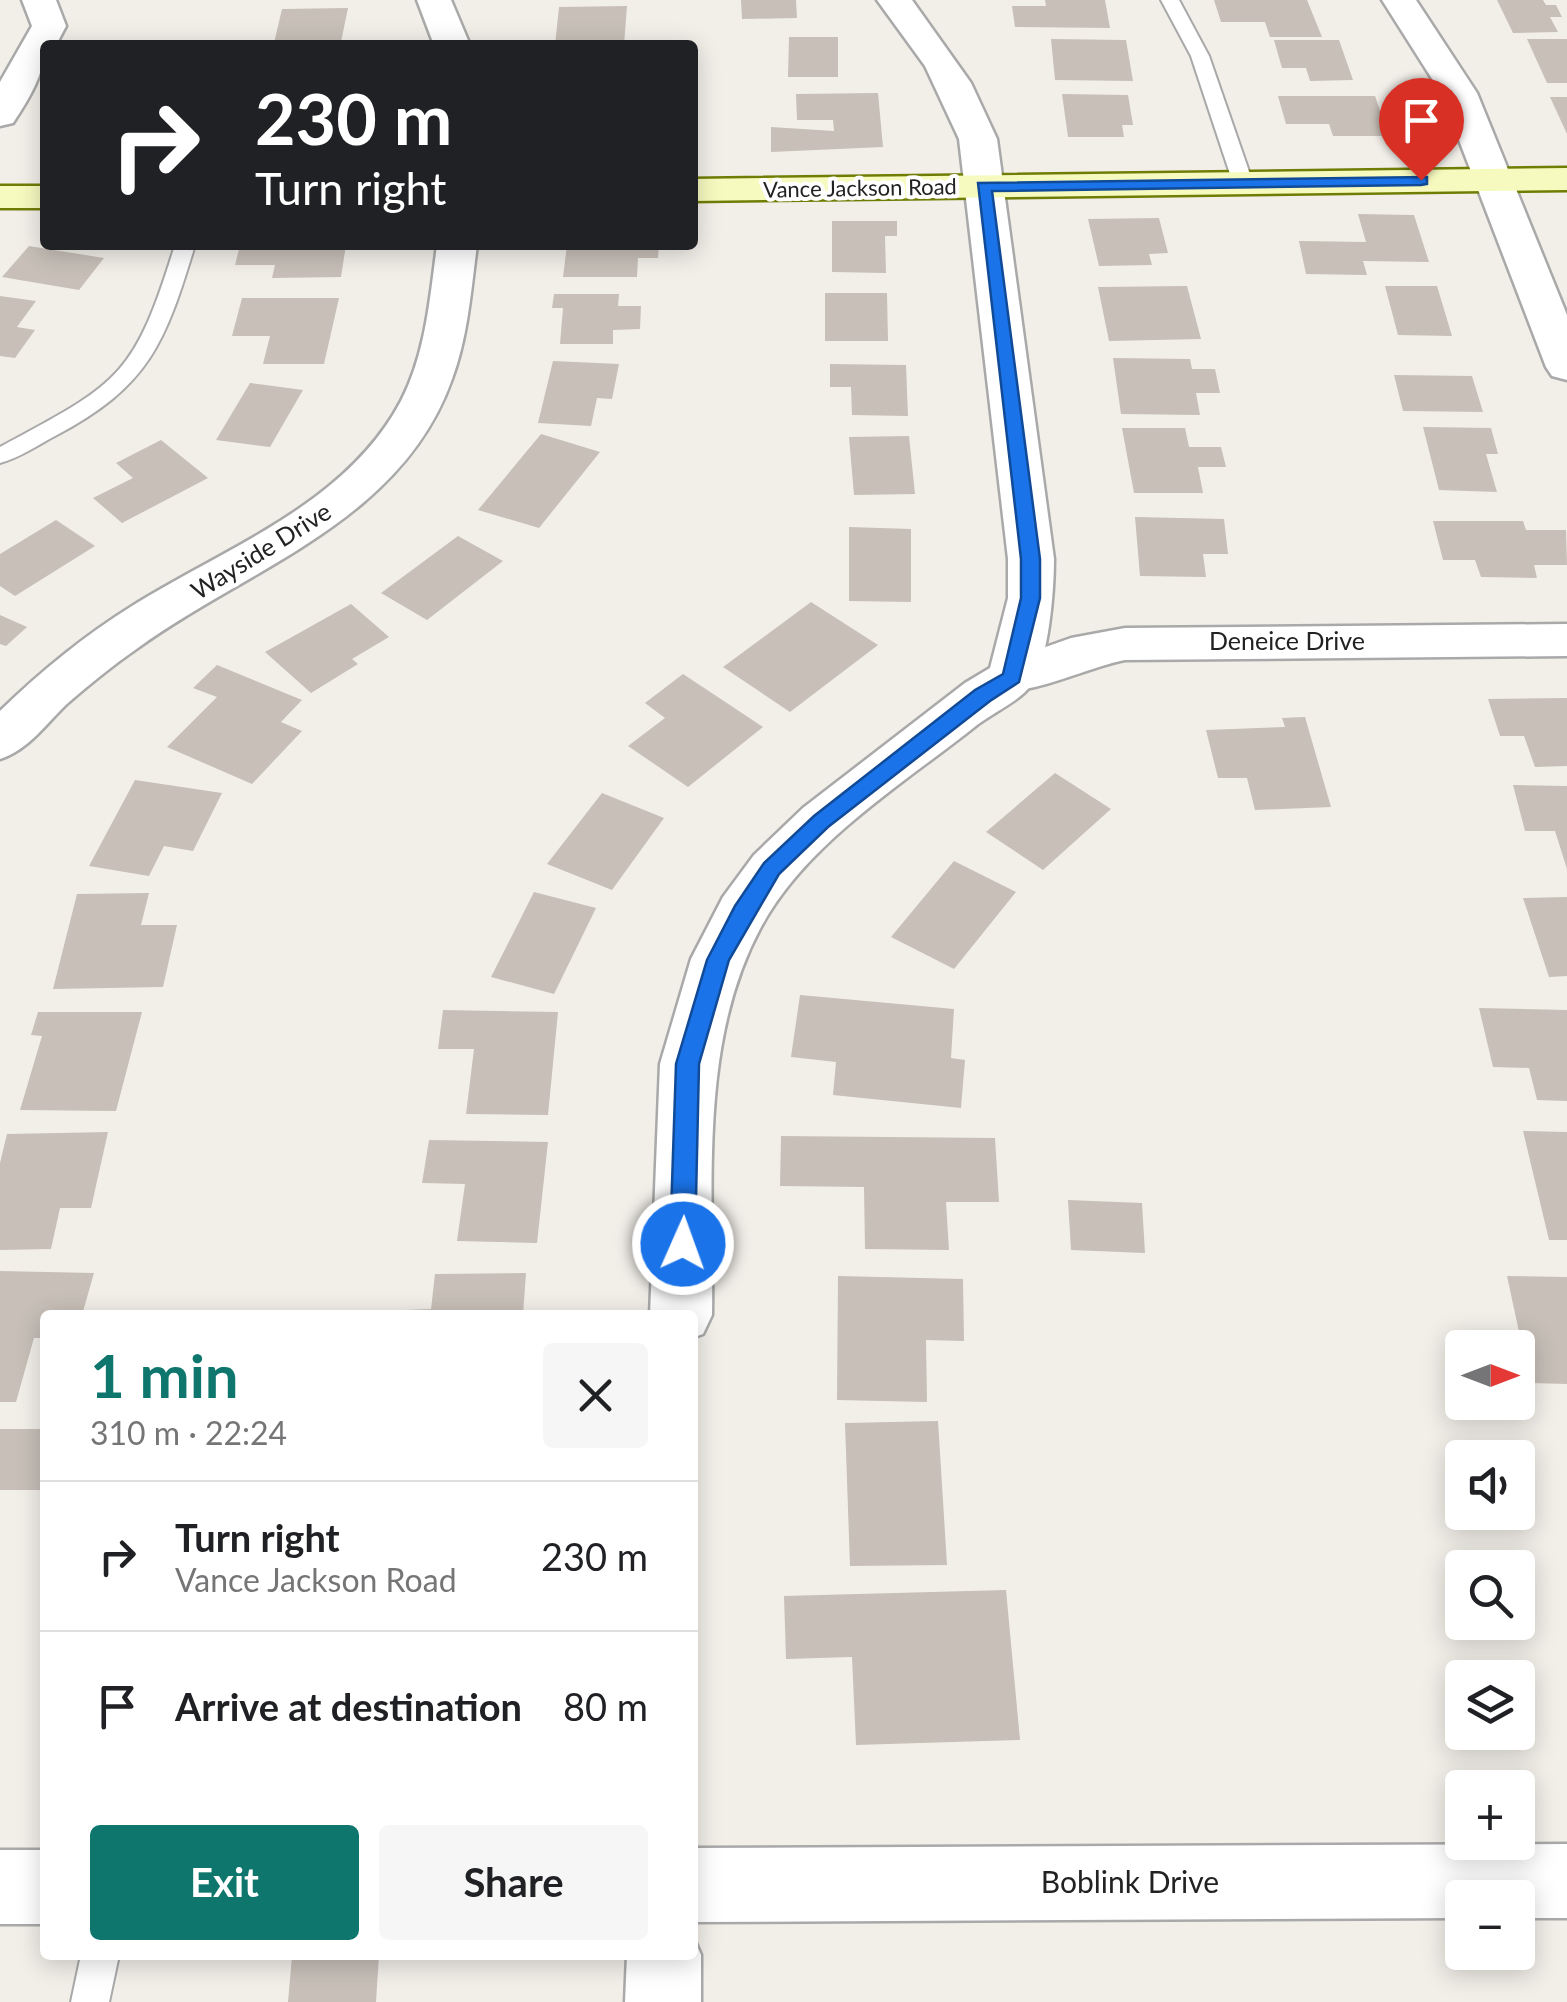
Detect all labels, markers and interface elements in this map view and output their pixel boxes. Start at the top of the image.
text: 230 m [255,76,452,160]
pin [1379,78,1464,181]
icon: right [90,80,220,210]
icon: arrive [1394,93,1449,148]
text: Turn right [255,161,446,215]
street label: Vance Jackson Road [763,172,957,203]
street label: Wayside Drive [185,495,336,605]
street label: Deneice Drive [1209,625,1365,655]
position arrow [631,1192,735,1296]
north arrow [1445,1330,1535,1420]
map controls [1445,1330,1535,1970]
text: 1 min [90,1339,239,1411]
button: close [543,1343,648,1448]
text: 310 m · 22:24 [90,1413,287,1452]
button: sound [1445,1440,1535,1530]
text: Turn right [175,1514,340,1560]
icon: right [90,1529,145,1584]
text: 230 m [541,1533,648,1579]
button: search [1445,1550,1535,1640]
text: Vance Jackson Road [175,1560,457,1599]
button: layers [1445,1660,1535,1750]
icon: arrive [90,1679,145,1734]
text: Arrive at destination [175,1683,522,1729]
text: 80 m [563,1683,648,1729]
button: + [1445,1770,1535,1860]
button: Exit [90,1825,359,1940]
button: Share [379,1825,648,1940]
street label: Boblink Drive [1041,1863,1219,1899]
button: − [1445,1880,1535,1970]

